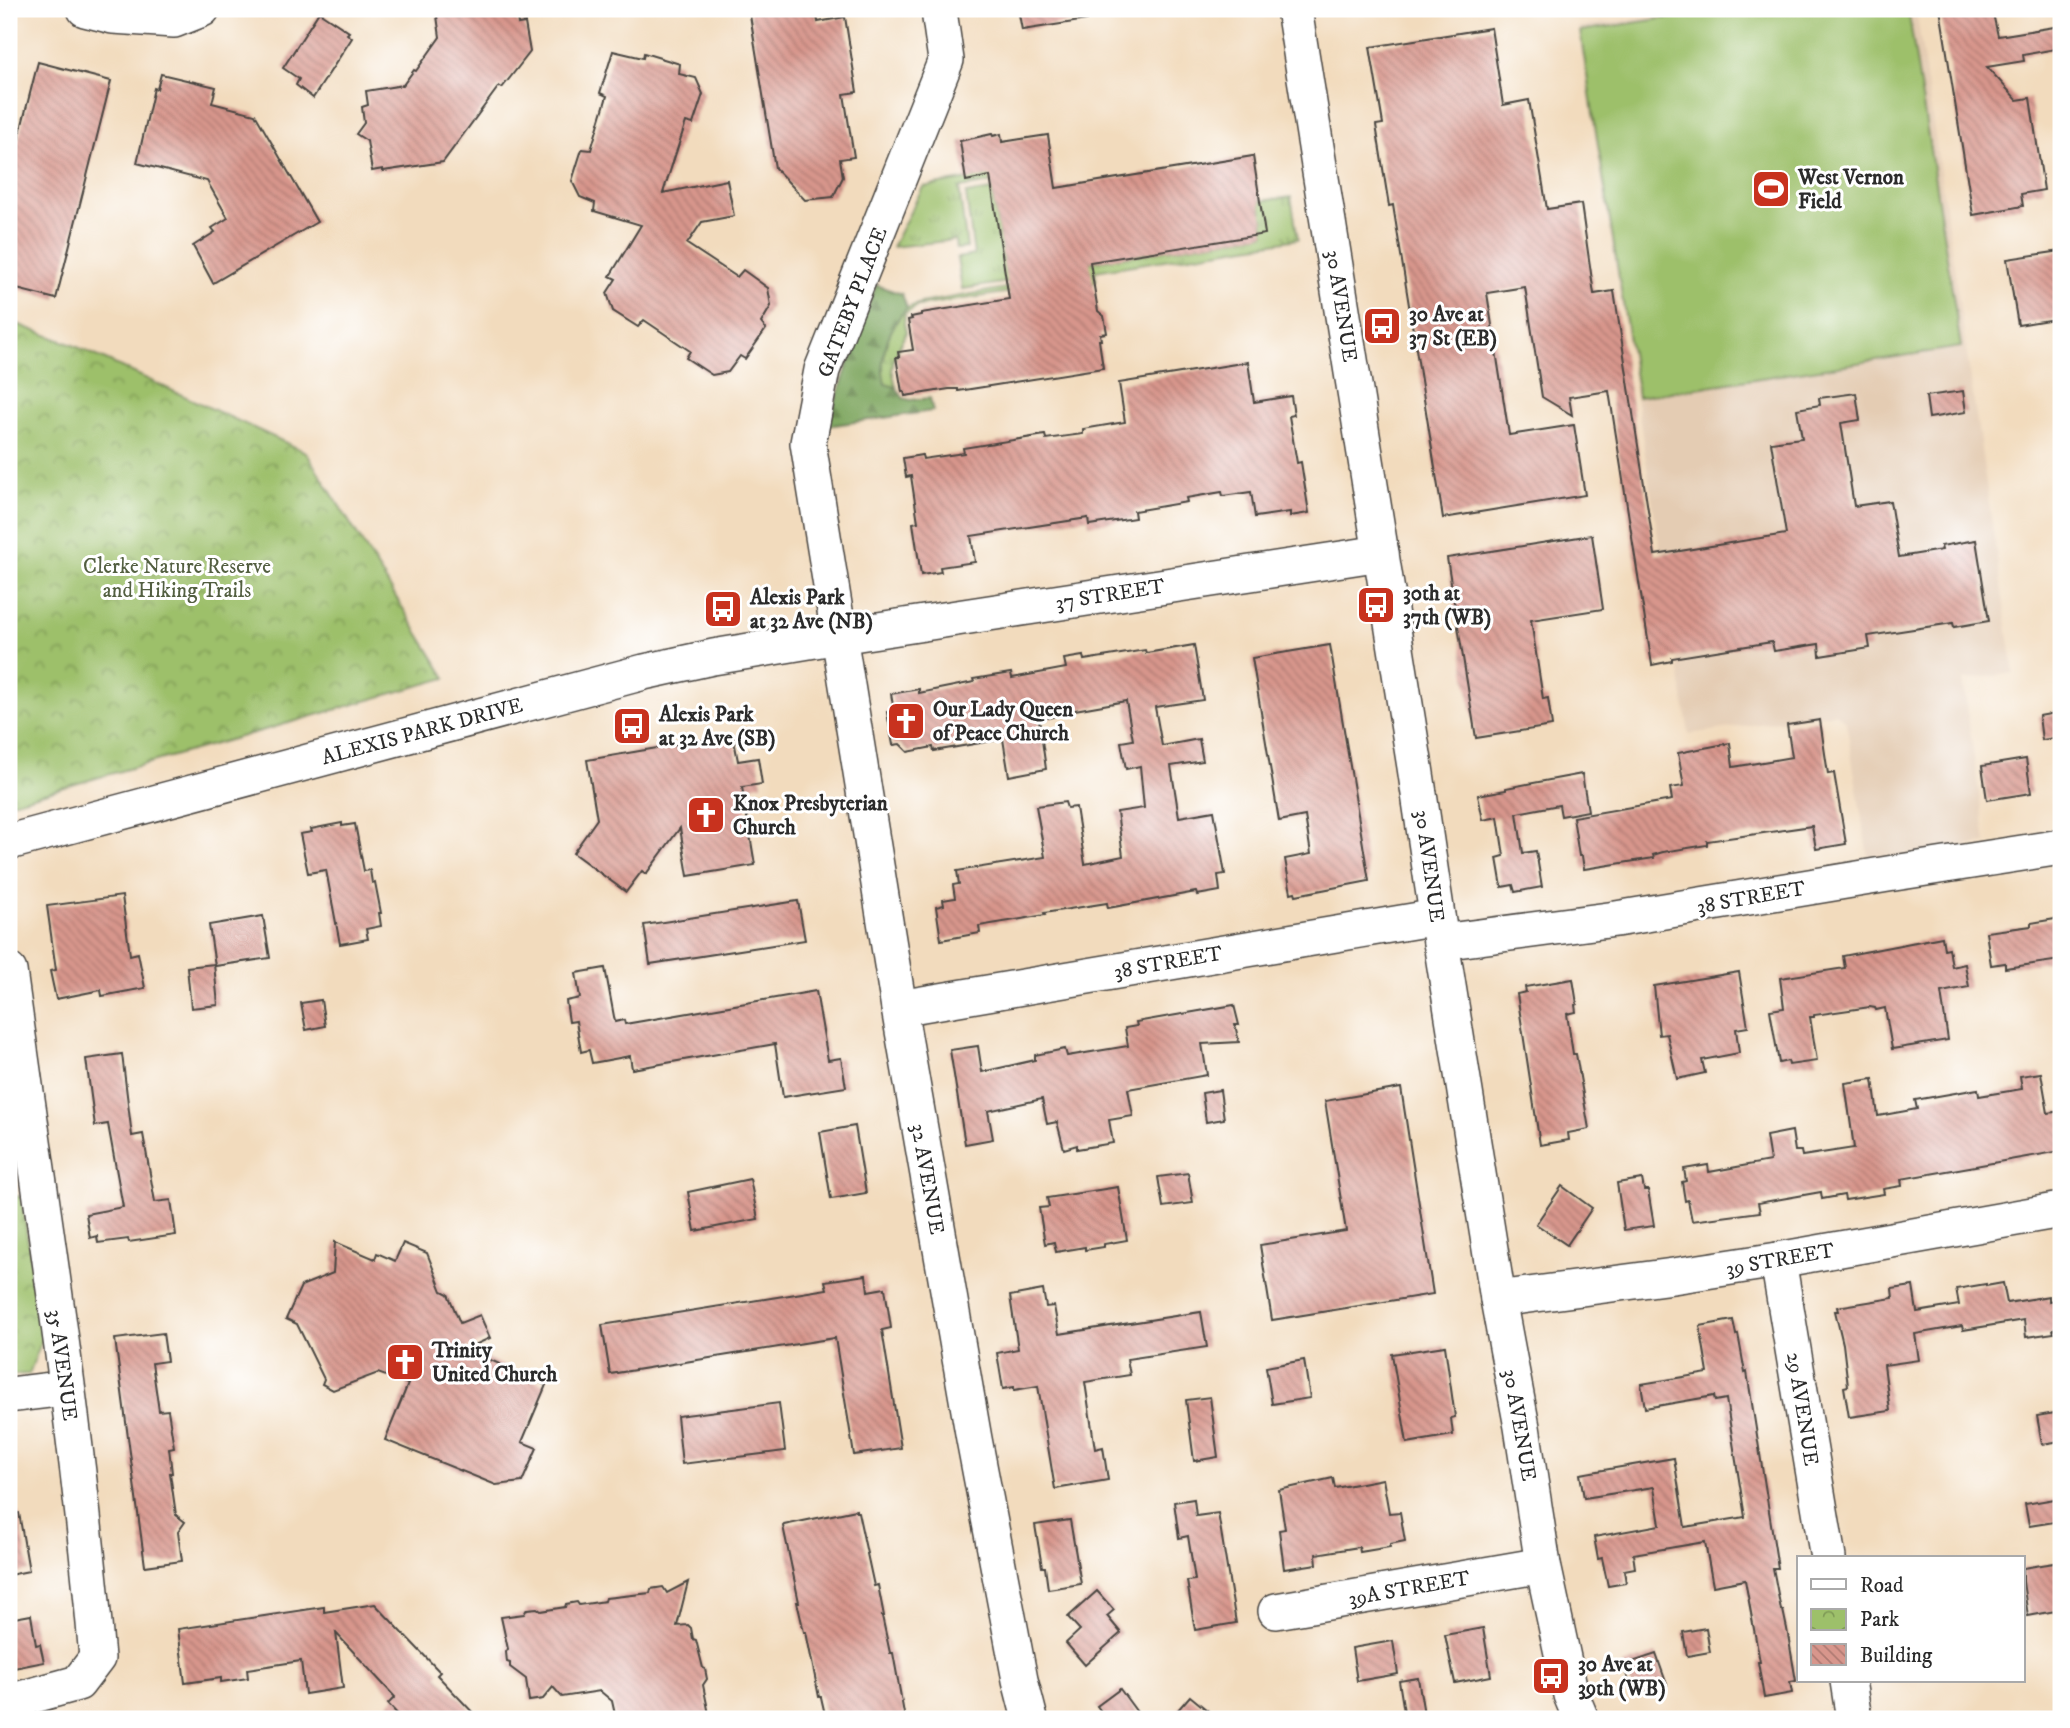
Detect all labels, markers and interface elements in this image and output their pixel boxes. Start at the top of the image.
place label: West Vernon Field [1797,165,1905,215]
sports icon: West Vernon Field [1750,168,1792,210]
street label: GATEBY PLACE [812,223,894,381]
street label: 30 AVENUE [1319,248,1363,364]
place label: 30 Ave at 37 St (EB) [1409,302,1497,352]
bus stop icon: 30 Ave at 37 St (EB) [1361,305,1403,347]
park label: Clerke Nature Reserve and Hiking Trails [83,554,271,604]
street label: 37 STREET [1054,574,1167,616]
place label: 30th at 37th (WB) [1403,581,1491,631]
bus stop icon: 30th at 37th (WB) [1355,584,1397,626]
place label: Alexis Park at 32 Ave (NB) [749,585,873,635]
bus stop icon: Alexis Park at 32 Ave (NB) [702,588,744,630]
street label: ALEXIS PARK DRIVE [319,693,526,771]
place label: Our Lady Queen of Peace Church [933,697,1074,747]
church icon: Our Lady Queen of Peace Church [885,700,927,742]
place label: Alexis Park at 32 Ave (SB) [658,702,775,752]
bus stop icon: Alexis Park at 32 Ave (SB) [611,705,653,747]
place label: Knox Presbyterian Church [733,791,889,841]
church icon: Knox Presbyterian Church [685,794,727,836]
street label: 30 AVENUE [1408,808,1450,924]
street label: 38 STREET [1695,876,1807,920]
street label: 38 STREET [1112,941,1224,985]
street label: 32 AVENUE [904,1122,950,1237]
street label: 39 STREET [1724,1238,1836,1282]
street label: 35 AVENUE [41,1308,83,1423]
place label: Trinity United Church [431,1338,558,1388]
church icon: Trinity United Church [384,1341,426,1383]
street label: 29 AVENUE [1780,1351,1824,1468]
street label: 30 AVENUE [1496,1367,1542,1483]
legend [1797,1556,2024,1682]
street label: 39A STREET [1346,1566,1472,1612]
text: Road [1860,1573,1904,1599]
text: Park [1860,1607,1900,1633]
text: Building [1860,1643,1933,1669]
place label: 30 Ave at 39th (WB) [1578,1652,1666,1702]
bus stop icon: 30 Ave at 39th (WB) [1530,1655,1572,1697]

